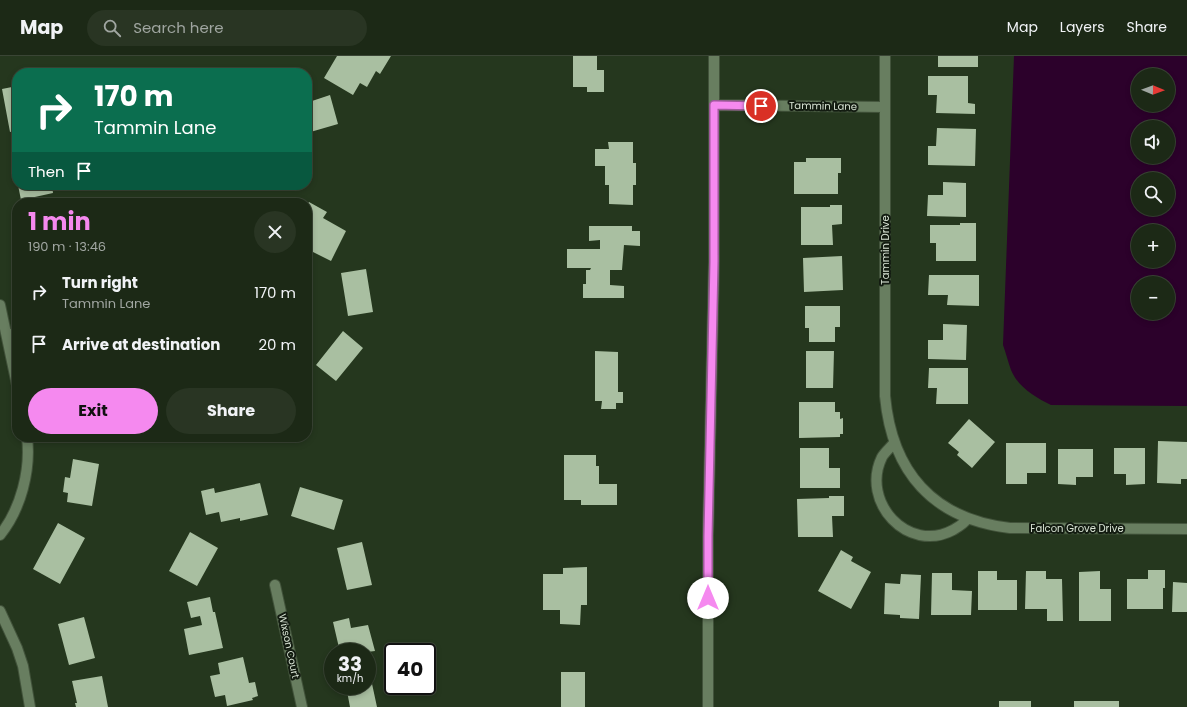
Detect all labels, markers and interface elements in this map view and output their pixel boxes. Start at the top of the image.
search box [87,10,367,46]
text: Map [20,14,63,41]
icon: search [101,17,123,39]
text: Search here [133,17,224,38]
text: Map [1007,17,1038,37]
text: Layers [1060,17,1104,37]
text: Share [1126,17,1167,37]
north arrow [1131,68,1175,112]
map controls [1131,68,1175,320]
text: 170 m [94,77,173,116]
icon: right [28,84,80,136]
pin [744,89,778,123]
icon: arrive [750,95,772,117]
street label: Tammin Lane [789,98,857,114]
text: Tammin Lane [94,115,216,140]
button: sound [1131,120,1175,164]
icon: arrive [73,160,95,182]
text: Then [28,161,65,182]
button: search [1131,172,1175,216]
text: 1 min [28,205,91,238]
button: close [254,211,296,253]
street label: Tammin Drive [878,215,893,285]
button: + [1131,224,1175,268]
text: 190 m · 13:46 [28,237,106,256]
text: Turn right [62,272,138,293]
button: − [1131,276,1175,320]
icon: right [28,281,50,303]
text: 170 m [254,282,296,303]
text: Tammin Lane [62,294,150,313]
icon: arrive [28,333,50,355]
text: Arrive at destination [62,334,220,355]
text: 20 m [258,334,296,355]
button: Exit [28,388,158,434]
button: Share [166,388,296,434]
street label: Falcon Grove Drive [1030,521,1124,536]
position arrow [687,577,729,619]
street label: Wixson Court [275,612,303,680]
speed limit sign: 40 [384,643,436,695]
text: 33 [338,650,362,678]
text: km/h [337,671,363,686]

